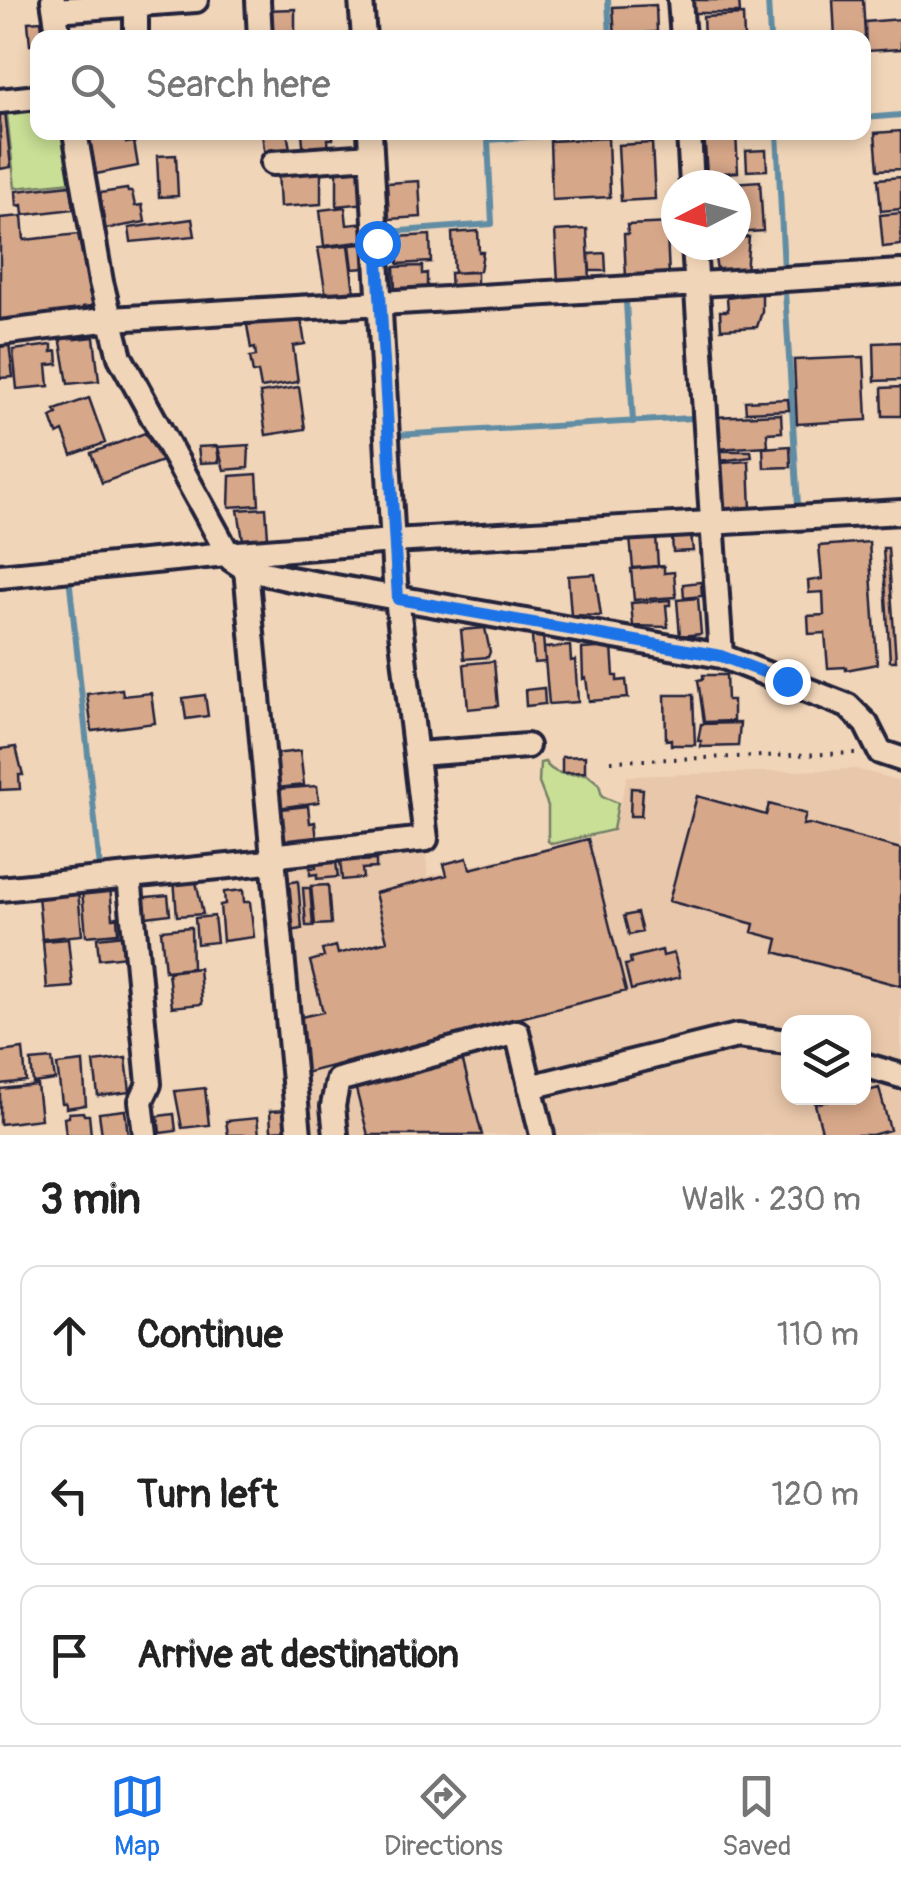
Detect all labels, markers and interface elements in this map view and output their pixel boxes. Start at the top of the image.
search box [30,30,871,140]
icon: search [65,58,120,113]
text: Search here [145,61,331,109]
north arrow [661,170,751,260]
route start [355,221,401,267]
route end [765,659,811,705]
map controls [781,1015,871,1105]
button: layers [781,1015,871,1105]
text: 3 min [40,1174,141,1226]
text: Walk · 230 m [682,1180,861,1220]
icon: ahead [42,1308,97,1363]
text: Continue [137,1311,283,1359]
text: 110 m [777,1315,859,1355]
icon: left [42,1468,97,1523]
text: Turn left [137,1471,278,1519]
text: 120 m [771,1475,859,1515]
icon: arrive [42,1628,97,1683]
text: Arrive at destination [137,1631,459,1679]
tab: Map [110,1769,165,1864]
tab: Directions [384,1769,503,1864]
tab: Saved [722,1769,791,1864]

